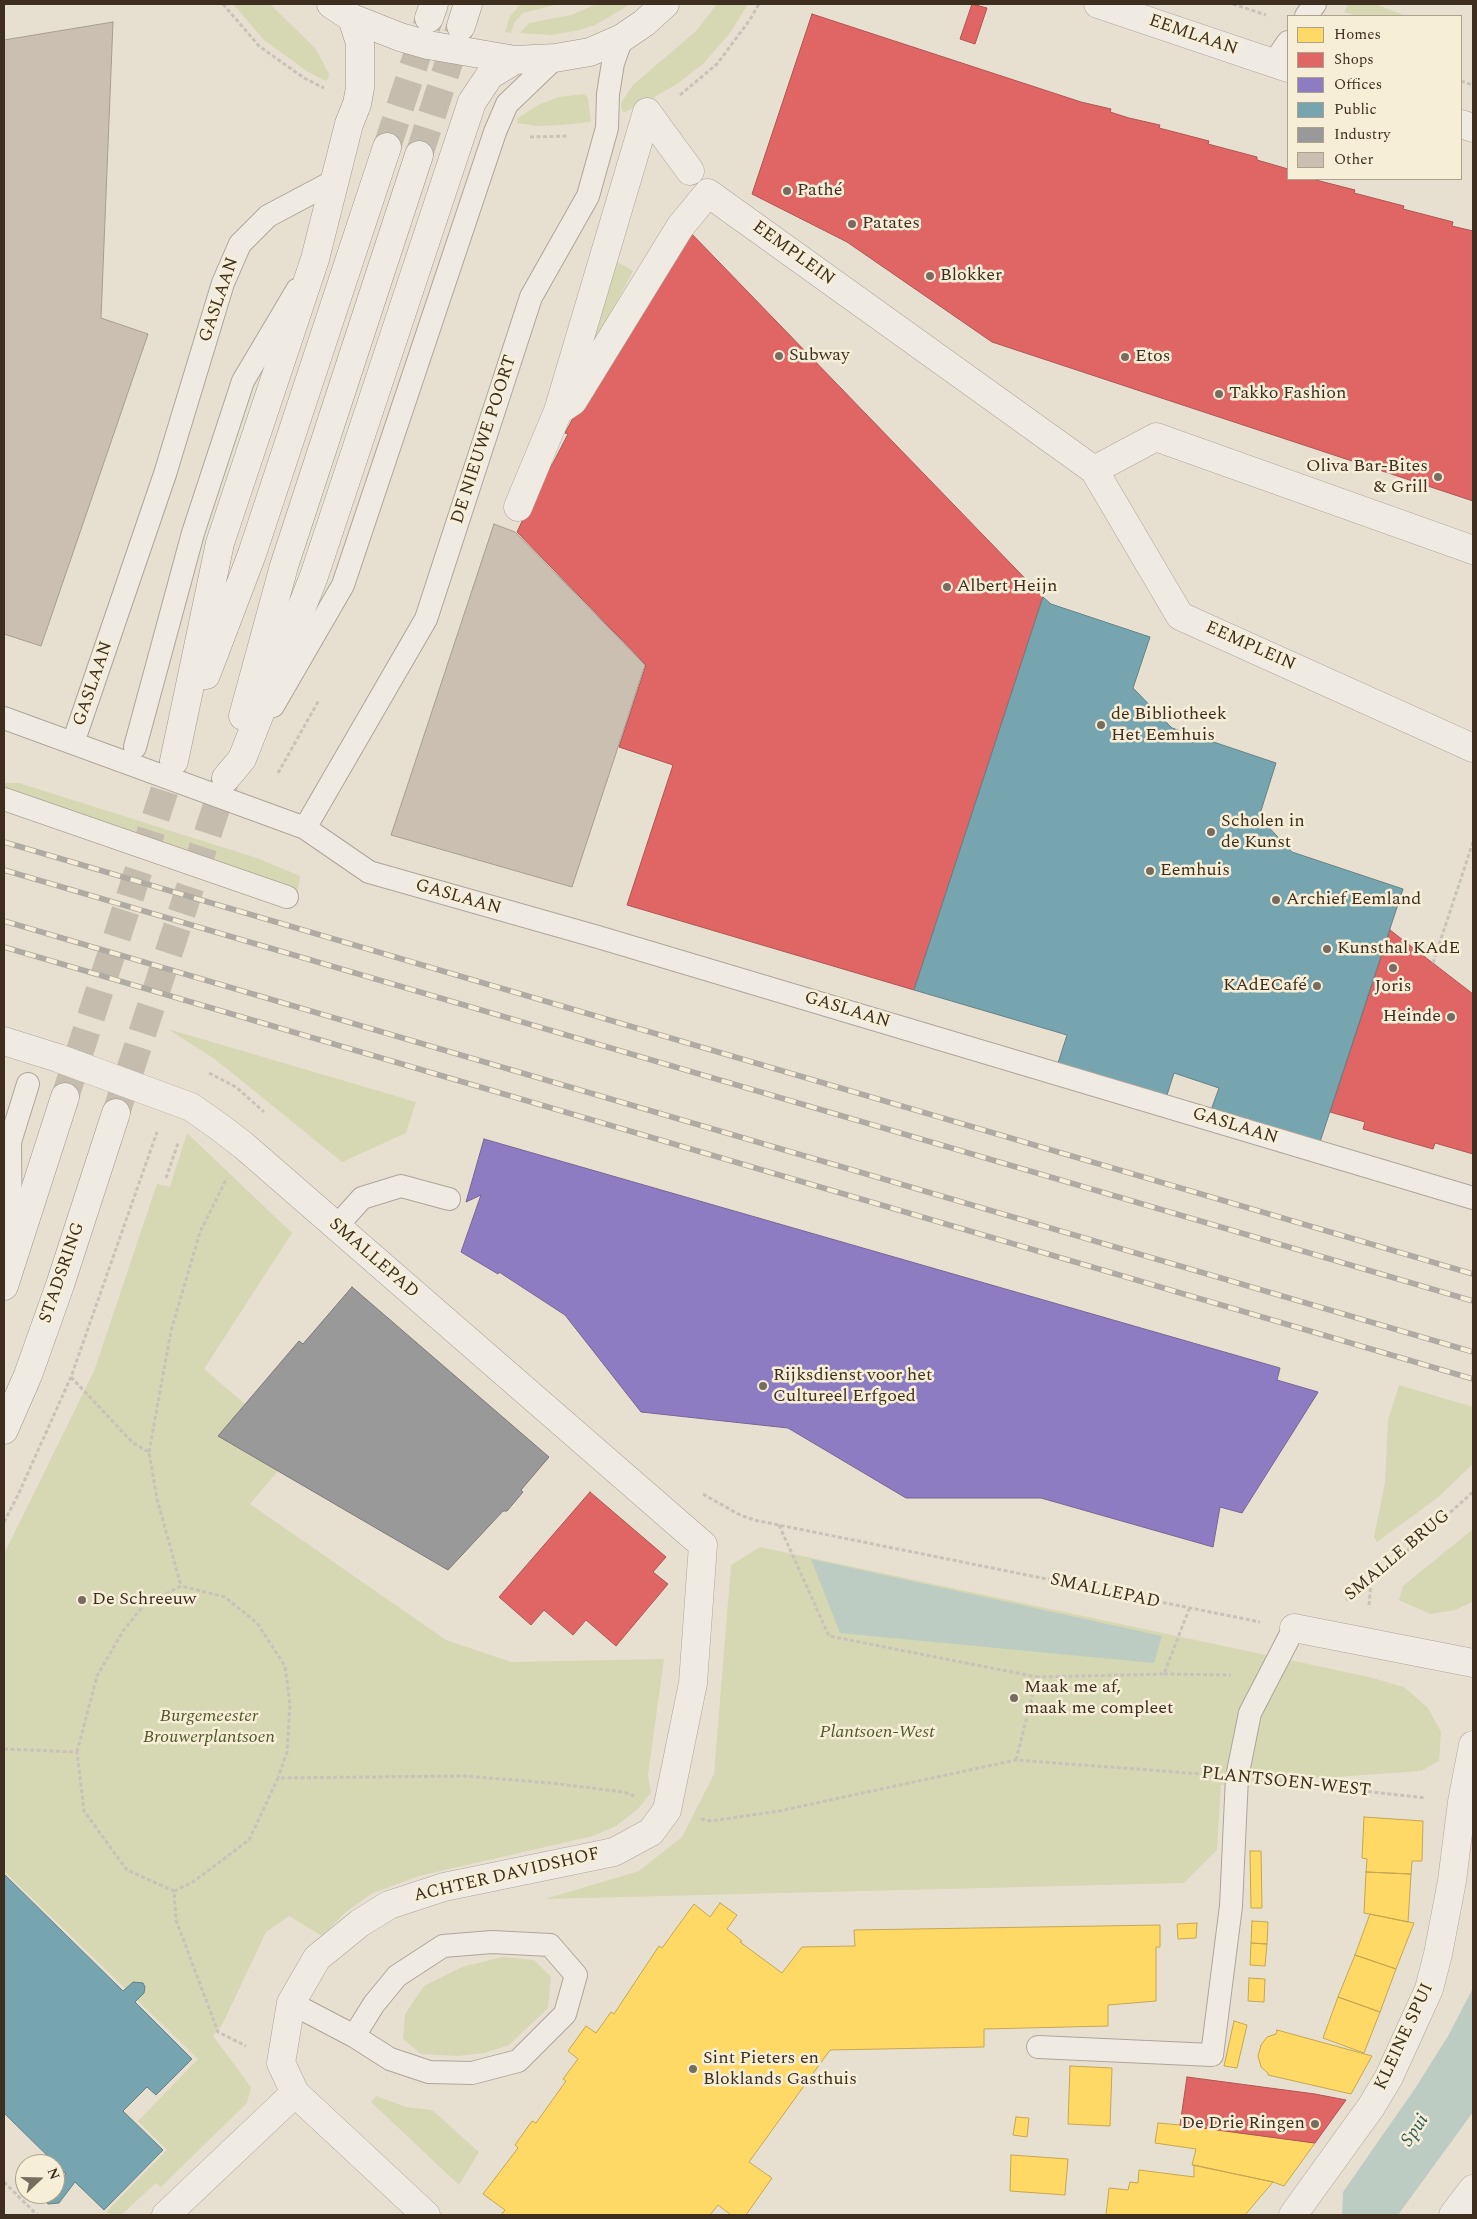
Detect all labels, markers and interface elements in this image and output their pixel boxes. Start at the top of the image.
street label: EEMLAAN [1146,11,1240,61]
legend [1287,15,1462,180]
text: Homes [1334,23,1381,46]
text: Shops [1334,48,1374,71]
text: Offices [1334,73,1382,96]
text: Public [1334,98,1377,121]
text: Industry [1334,123,1390,146]
text: Other [1334,148,1373,171]
place label: Pathé [797,180,842,202]
marker: Pathé [781,185,793,197]
place label: Patates [862,213,920,235]
street label: EEMPLEIN [748,217,838,291]
marker: Patates [846,218,858,230]
street label: GASLAAN [195,255,245,345]
place label: Blokker [940,265,1002,287]
marker: Blokker [924,270,936,282]
place label: Subway [789,345,850,367]
place label: Etos [1135,346,1171,368]
marker: Subway [773,350,785,362]
marker: Etos [1119,351,1131,363]
street label: DE NIEUWE POORT [448,353,522,527]
place label: Takko Fashion [1229,383,1346,405]
marker: Takko Fashion [1213,388,1225,400]
place label: Oliva Bar-Bites & Grill [1306,456,1428,498]
marker: Oliva Bar-Bites & Grill [1432,471,1444,483]
place label: Albert Heijn [957,576,1058,598]
marker: Albert Heijn [941,581,953,593]
street label: EEMPLEIN [1202,617,1298,677]
street label: GASLAAN [69,639,119,729]
place label: de Bibliotheek Het Eemhuis [1111,704,1227,746]
marker: de Bibliotheek Het Eemhuis [1095,719,1107,731]
place label: Scholen in de Kunst [1221,811,1305,854]
marker: Scholen in de Kunst [1205,826,1217,838]
place label: Eemhuis [1160,860,1230,882]
marker: Eemhuis [1144,865,1156,877]
street label: GASLAAN [412,875,504,921]
place label: Archief Eemland [1286,889,1421,911]
marker: Archief Eemland [1270,894,1282,906]
place label: Kunsthal KAdE [1337,938,1460,960]
marker: Kunsthal KAdE [1321,943,1333,955]
marker: Joris [1387,962,1399,974]
place label: KAdECafé [1223,975,1307,997]
place label: Joris [1375,976,1411,998]
marker: KAdECafé [1311,980,1323,992]
street label: GASLAAN [801,988,893,1034]
place label: Heinde [1383,1006,1441,1028]
marker: Heinde [1445,1011,1457,1023]
street label: GASLAAN [1189,1104,1281,1150]
street label: SMALLEPAD [324,1214,422,1304]
street label: STADSRING [36,1220,90,1326]
place label: Rijksdienst voor het Cultureel Erfgoed [773,1365,932,1408]
marker: Rijksdienst voor het Cultureel Erfgoed [757,1380,769,1392]
street label: SMALLE BRUG [1341,1506,1455,1606]
street label: SMALLEPAD [1048,1570,1162,1614]
place label: De Schreeuw [92,1589,196,1611]
marker: De Schreeuw [76,1594,88,1606]
place label: Maak me af, maak me compleet [1024,1677,1173,1720]
marker: Maak me af, maak me compleet [1008,1692,1020,1704]
park label: Burgemeester Brouwerplantsoen [143,1706,275,1748]
park label: Plantsoen-West [819,1722,935,1744]
street label: PLANTSOEN-WEST [1200,1763,1372,1803]
street label: ACHTER DAVIDSHOF [412,1844,602,1908]
street label: KLEINE SPUI [1371,1980,1439,2094]
place label: Sint Pieters en Bloklands Gasthuis [703,2048,857,2090]
marker: Sint Pieters en Bloklands Gasthuis [687,2063,699,2075]
water label: Spui [1397,2110,1435,2152]
place label: De Drie Ringen [1181,2113,1305,2135]
marker: De Drie Ringen [1309,2118,1321,2130]
north arrow [15,2154,65,2204]
text: N [42,2165,65,2183]

